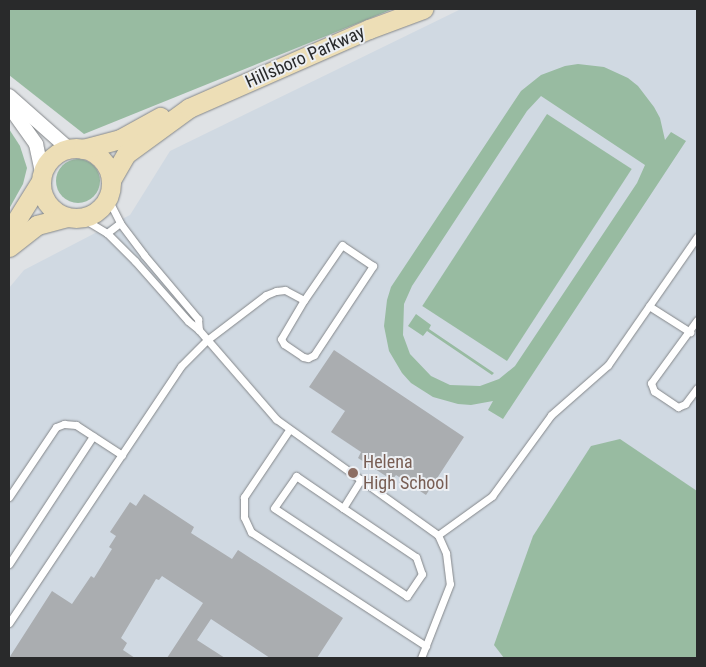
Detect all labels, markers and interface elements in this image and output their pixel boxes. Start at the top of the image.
street label: Hillsboro Parkway [242,21,368,93]
place label: Helena High School [363,452,449,494]
marker: Helena High School [347,467,359,479]

